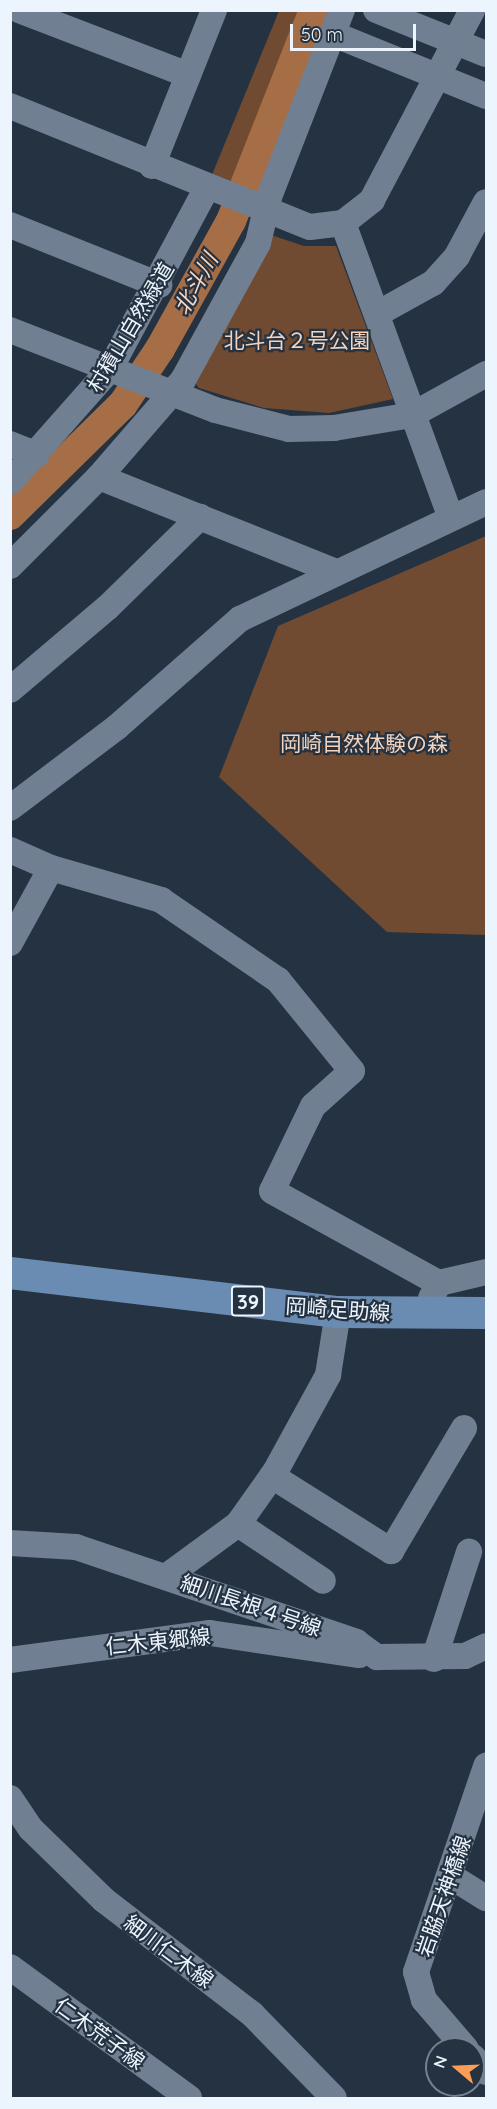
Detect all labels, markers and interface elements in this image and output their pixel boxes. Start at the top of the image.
scale bar [293,12,419,50]
text: 50 m [301,23,343,46]
water label: 北斗川 [168,249,224,319]
street label: 村積山自然緑道 [81,258,179,396]
park label: 北斗台２号公園 [224,327,370,353]
park label: 岡崎自然体験の森 [280,730,448,756]
road number: 39 [230,1284,266,1318]
street label: 岡崎足助線 [285,1293,391,1325]
street label: 細川長根４号線 [177,1569,325,1641]
street label: 仁木東郷線 [104,1623,212,1659]
street label: 岩脇天神橋線 [411,1832,475,1960]
street label: 細川仁木線 [119,1909,219,1993]
street label: 仁木荒子線 [50,1992,150,2074]
north arrow [425,2037,485,2097]
text: N [428,2053,451,2071]

